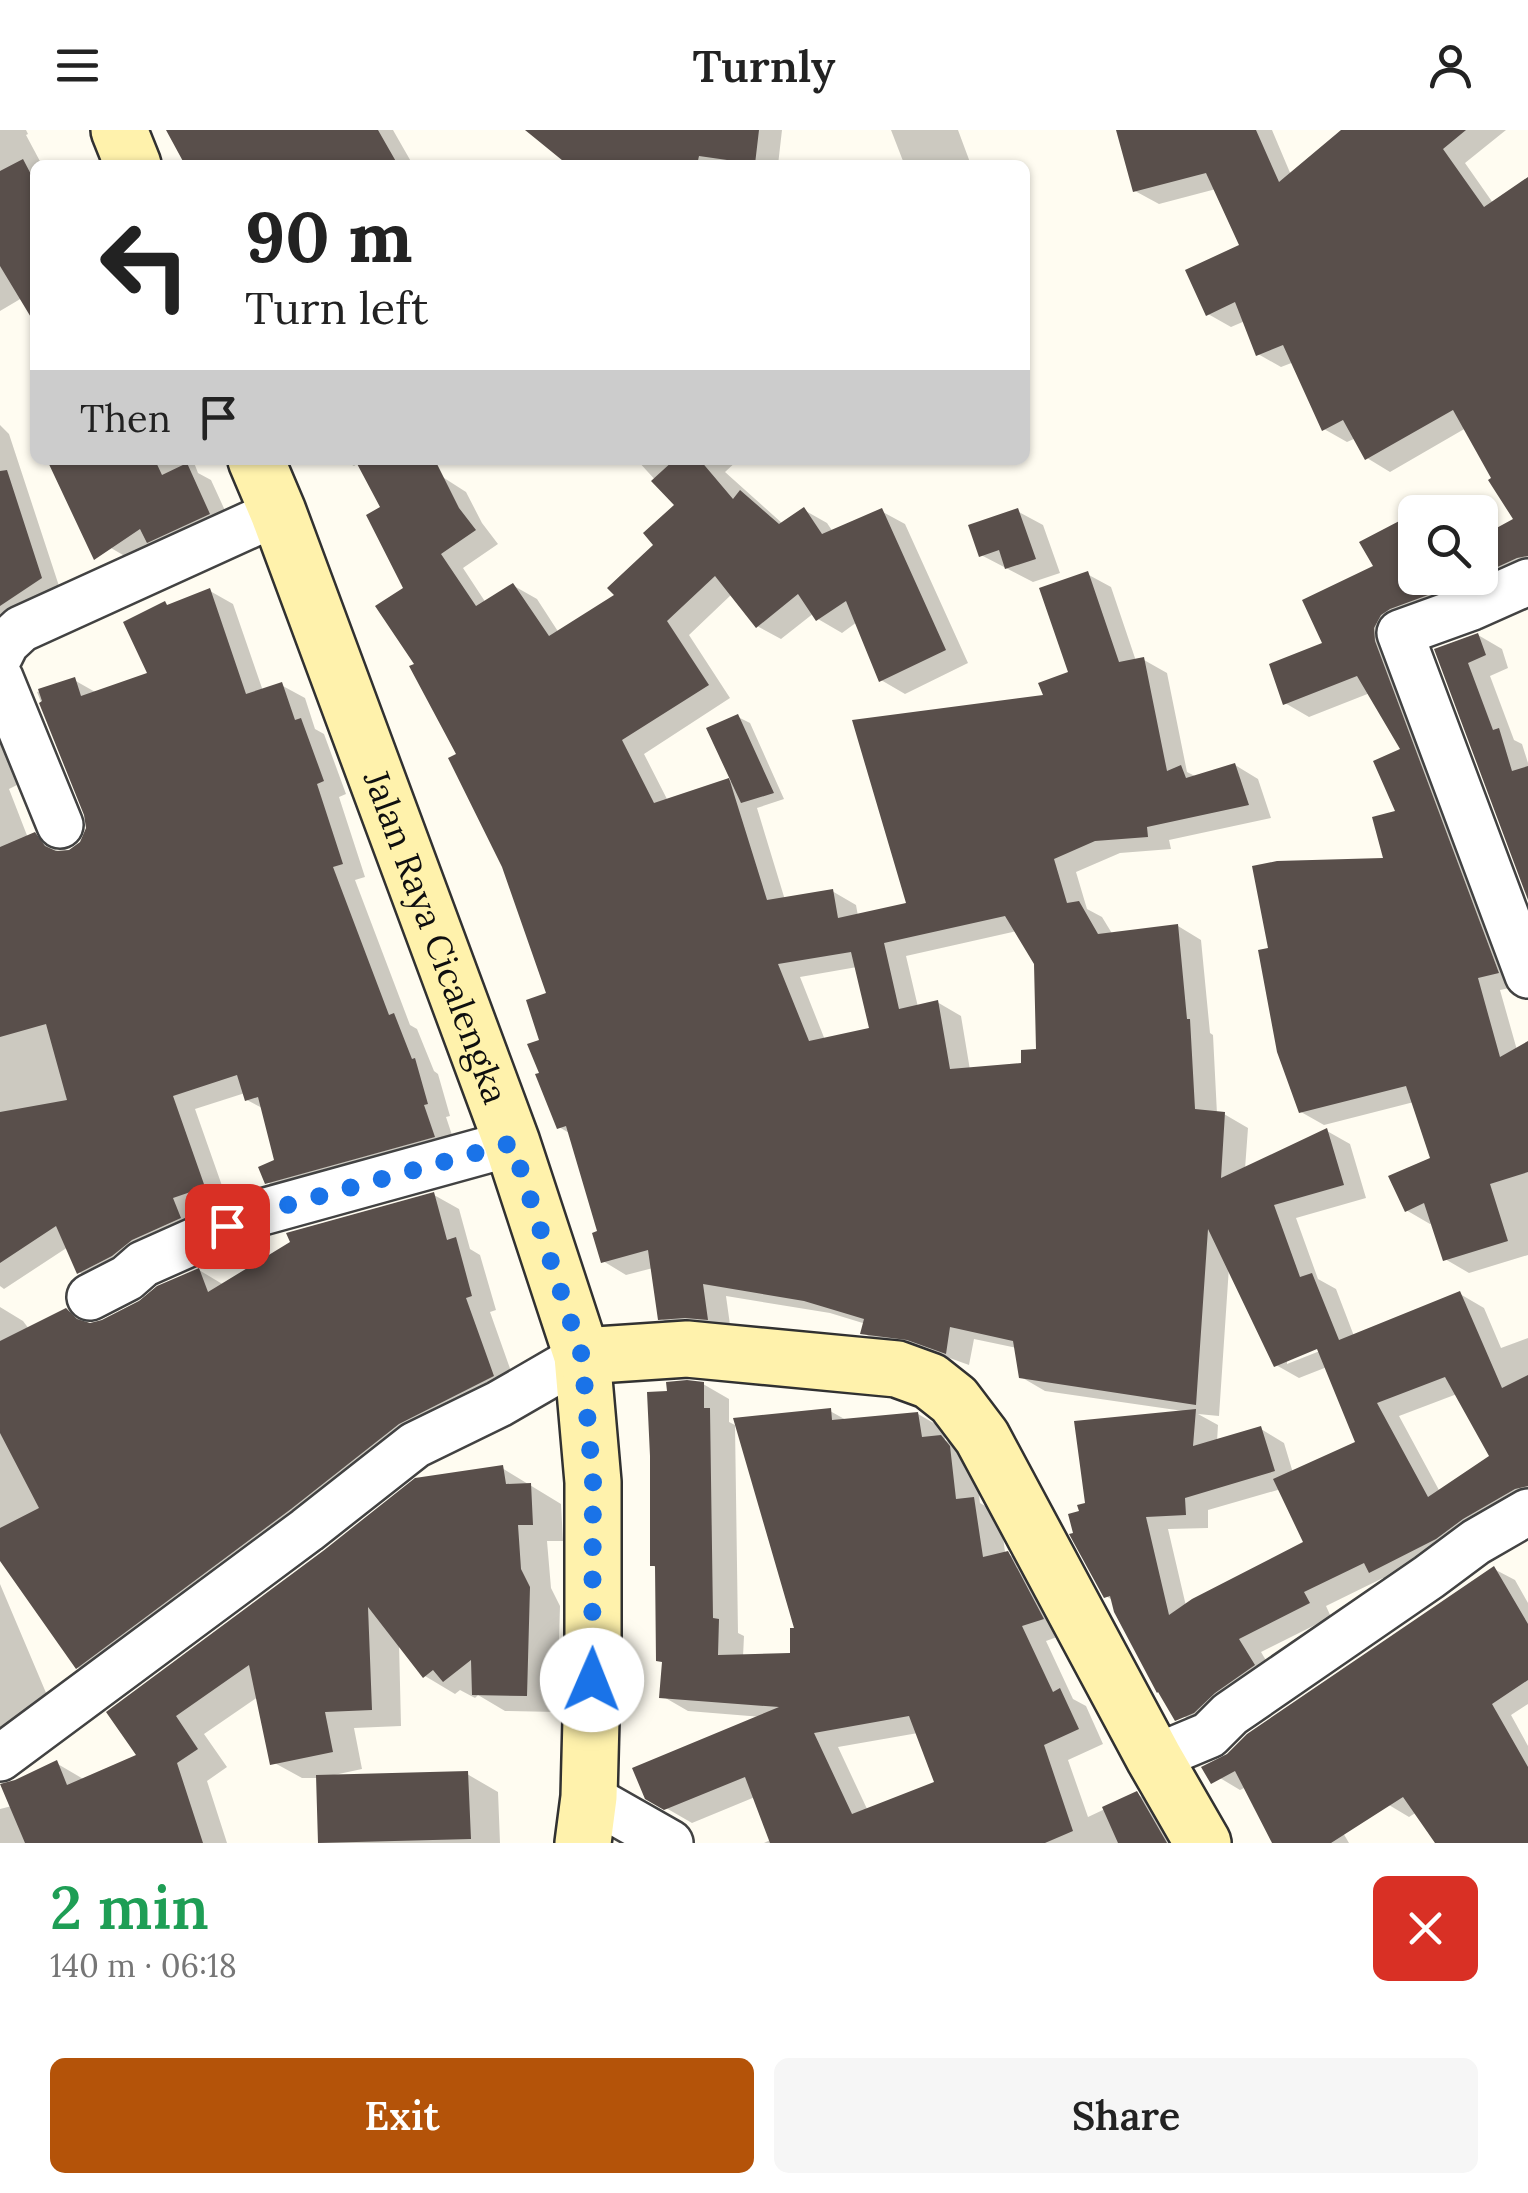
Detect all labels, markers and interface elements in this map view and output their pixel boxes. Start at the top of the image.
text: Turnly [692,37,836,94]
icon: menu [50,38,105,93]
icon: person [1423,38,1478,93]
text: 90 m [245,192,413,281]
icon: left [80,200,210,330]
text: Turn left [245,279,428,336]
icon: arrive [191,390,246,445]
text: Then [80,394,171,442]
map controls [1398,495,1498,595]
button: search [1398,495,1498,595]
street label: Jalan Raya Cicalengka [354,763,518,1110]
pin [185,1184,270,1269]
icon: arrive [200,1199,255,1254]
position arrow [540,1628,644,1732]
text: 2 min [50,1869,209,1945]
button: close [1373,1876,1478,1981]
text: 140 m · 06:18 [50,1945,237,1986]
button: Exit [50,2058,754,2173]
button: Share [774,2058,1478,2173]

